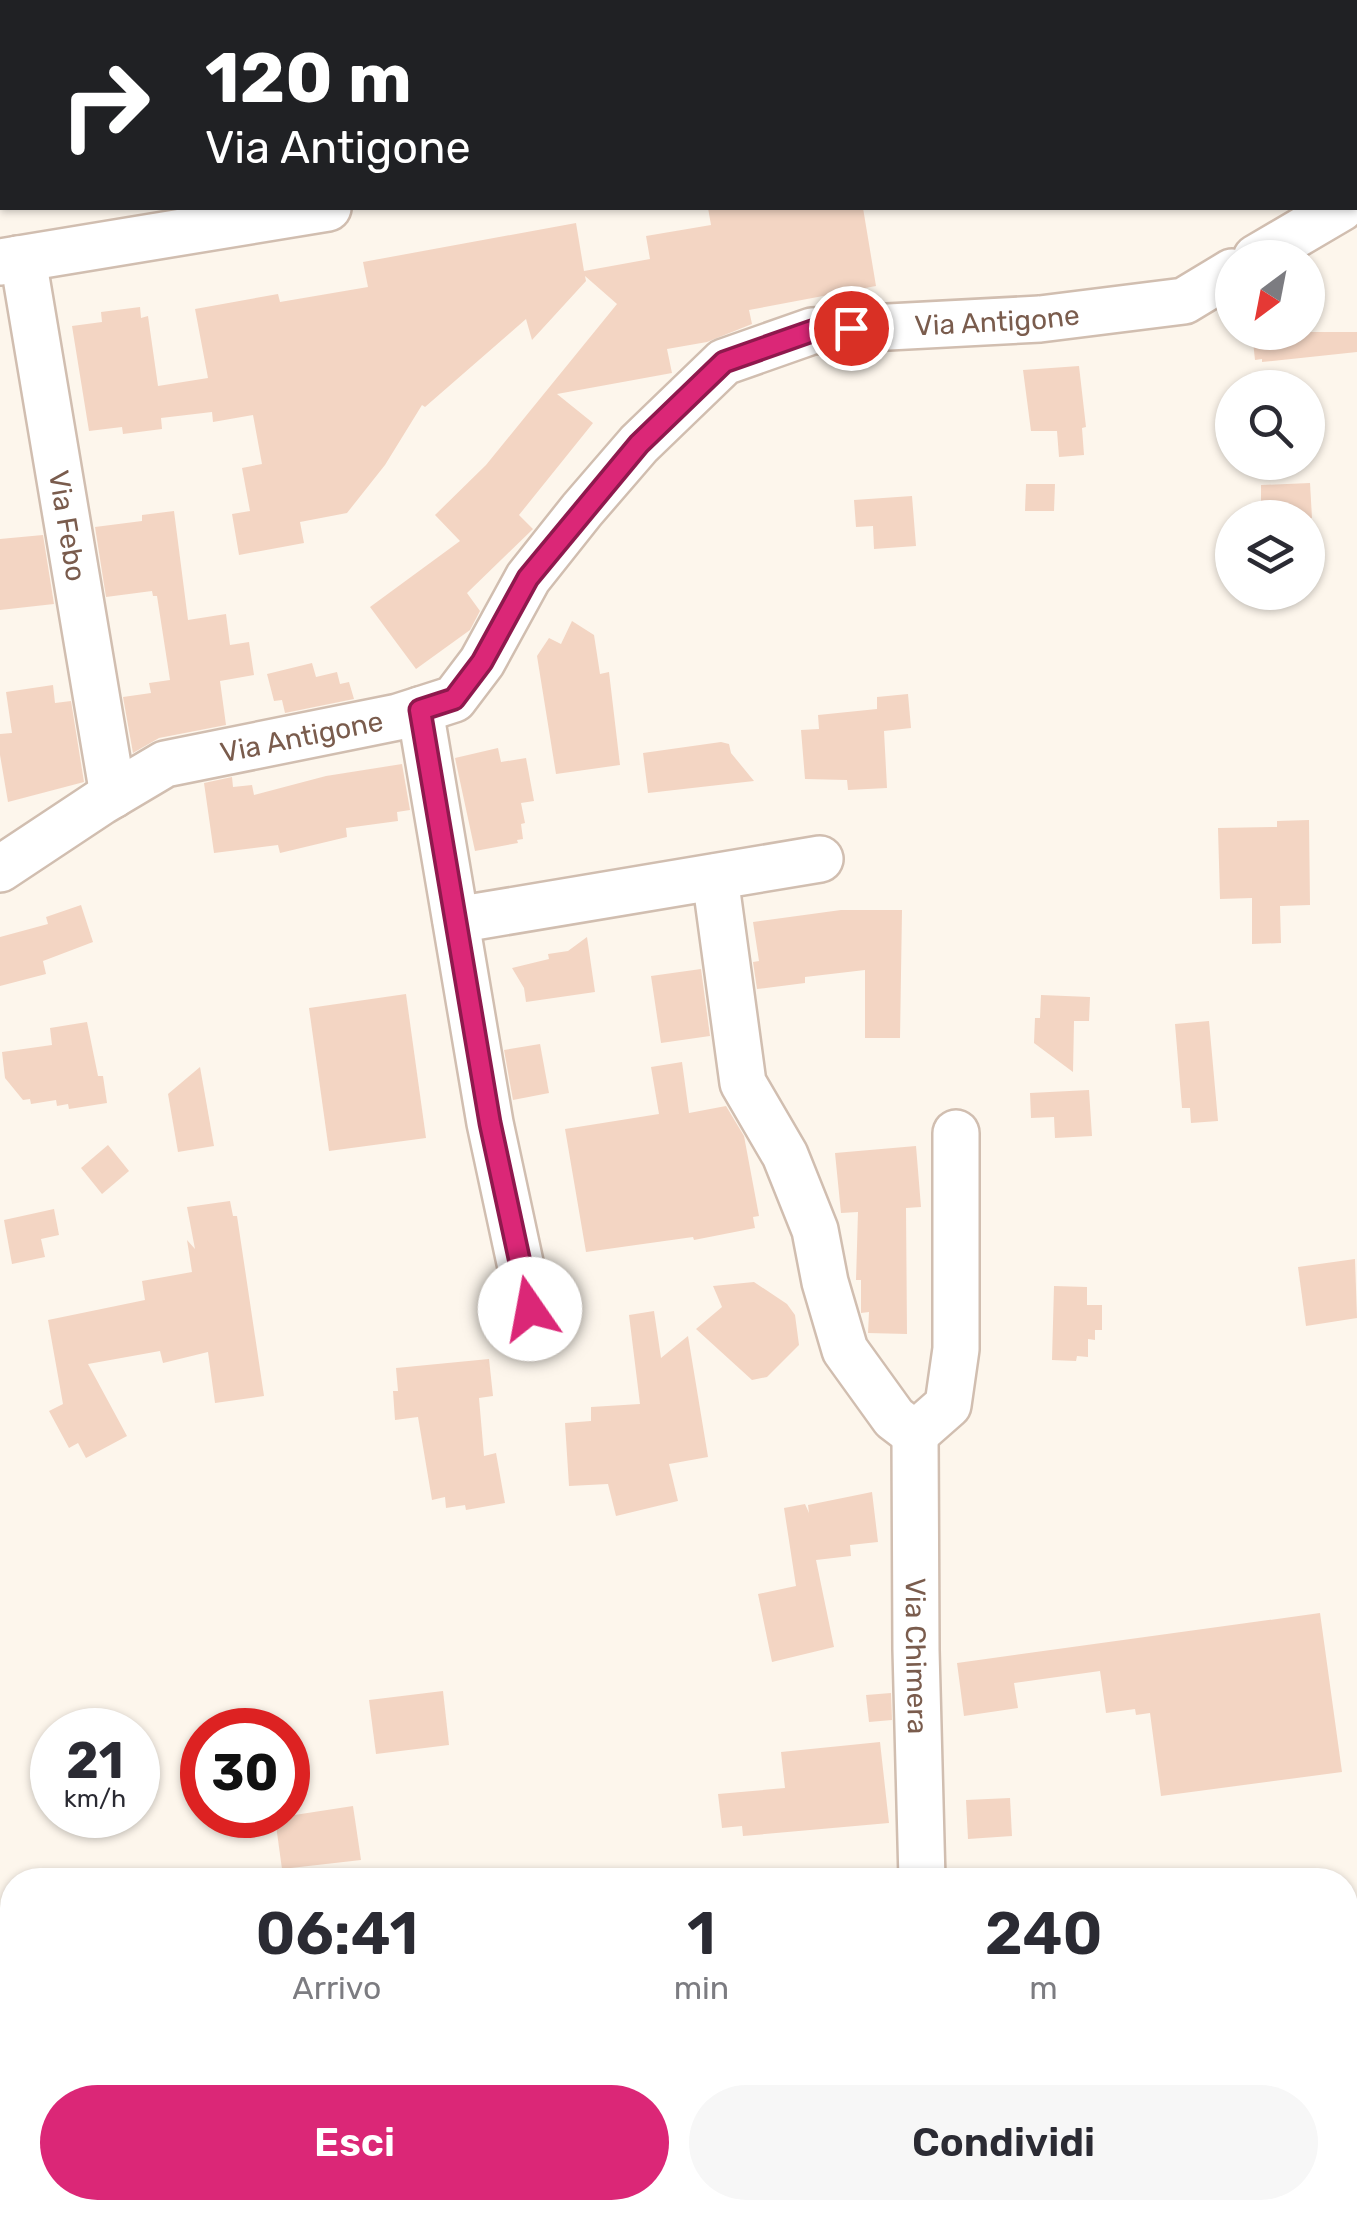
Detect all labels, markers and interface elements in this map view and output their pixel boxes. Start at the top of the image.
text: 120 m [205,37,412,120]
icon: right [40,40,170,170]
text: Via Antigone [205,121,471,174]
north arrow [1215,240,1325,350]
map controls [1215,240,1325,610]
pin [809,286,894,371]
street label: Via Antigone [914,298,1081,343]
icon: arrive [824,301,879,356]
button: search [1215,370,1325,480]
street label: Via Febo [42,468,93,584]
button: layers [1215,500,1325,610]
street label: Via Antigone [217,704,386,769]
position arrow [478,1257,582,1361]
street label: Via Chimera [899,1578,934,1735]
speed limit sign: 30 [180,1708,310,1838]
text: 21 [66,1731,124,1791]
text: km/h [64,1784,126,1813]
text: 06:41 [255,1898,418,1969]
text: 1 [687,1898,716,1969]
text: 240 [985,1898,1102,1969]
text: Arrivo [292,1969,381,2007]
text: min [674,1969,729,2007]
text: m [1029,1969,1058,2007]
button: Esci [40,2085,669,2200]
button: Condividi [689,2085,1318,2200]

